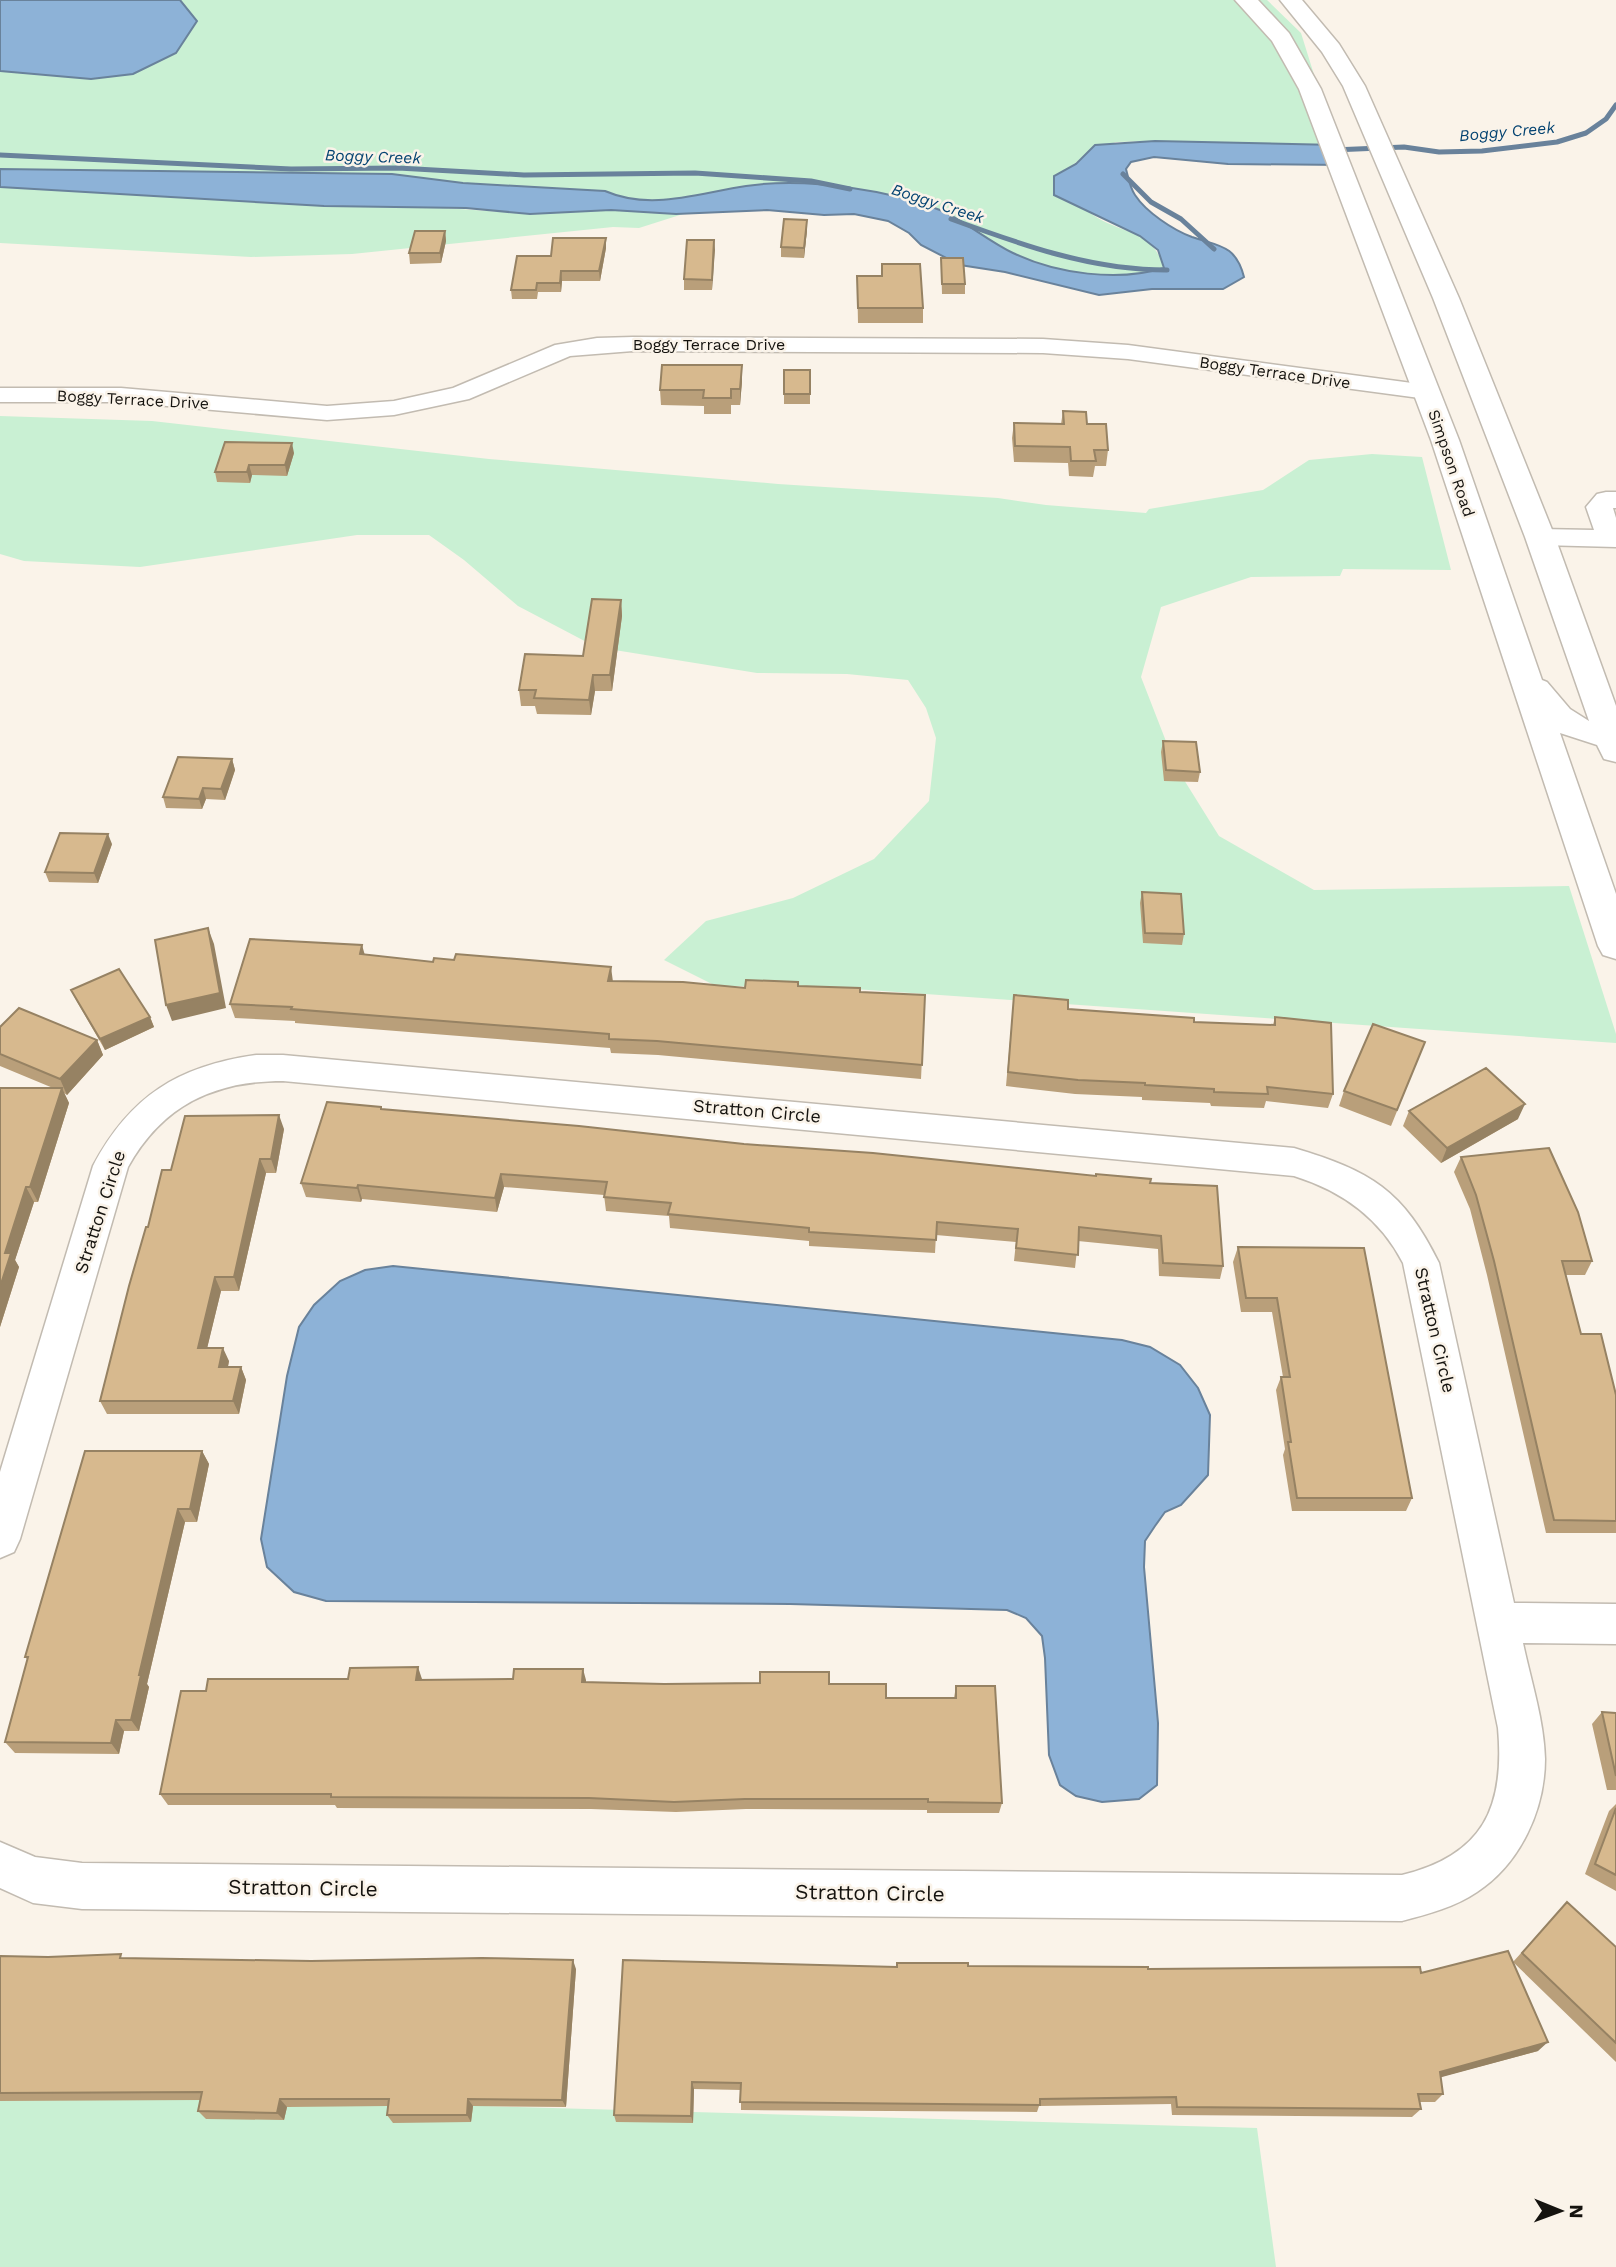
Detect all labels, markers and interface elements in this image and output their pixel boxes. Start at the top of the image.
water label: Boggy Creek [1458,118,1557,145]
water label: Boggy Creek [325,145,423,168]
water label: Boggy Creek [889,180,988,228]
street label: Boggy Terrace Drive [633,335,785,354]
street label: Boggy Terrace Drive [1198,352,1352,393]
street label: Boggy Terrace Drive [56,386,210,413]
street label: Simpson Road [1424,407,1479,519]
street label: Stratton Circle [692,1094,822,1127]
street label: Stratton Circle [70,1148,129,1276]
street label: Stratton Circle [1411,1265,1460,1395]
street label: Stratton Circle [228,1874,378,1901]
street label: Stratton Circle [795,1879,945,1906]
north arrow [1525,2176,1595,2246]
text: N [1565,2204,1588,2219]

